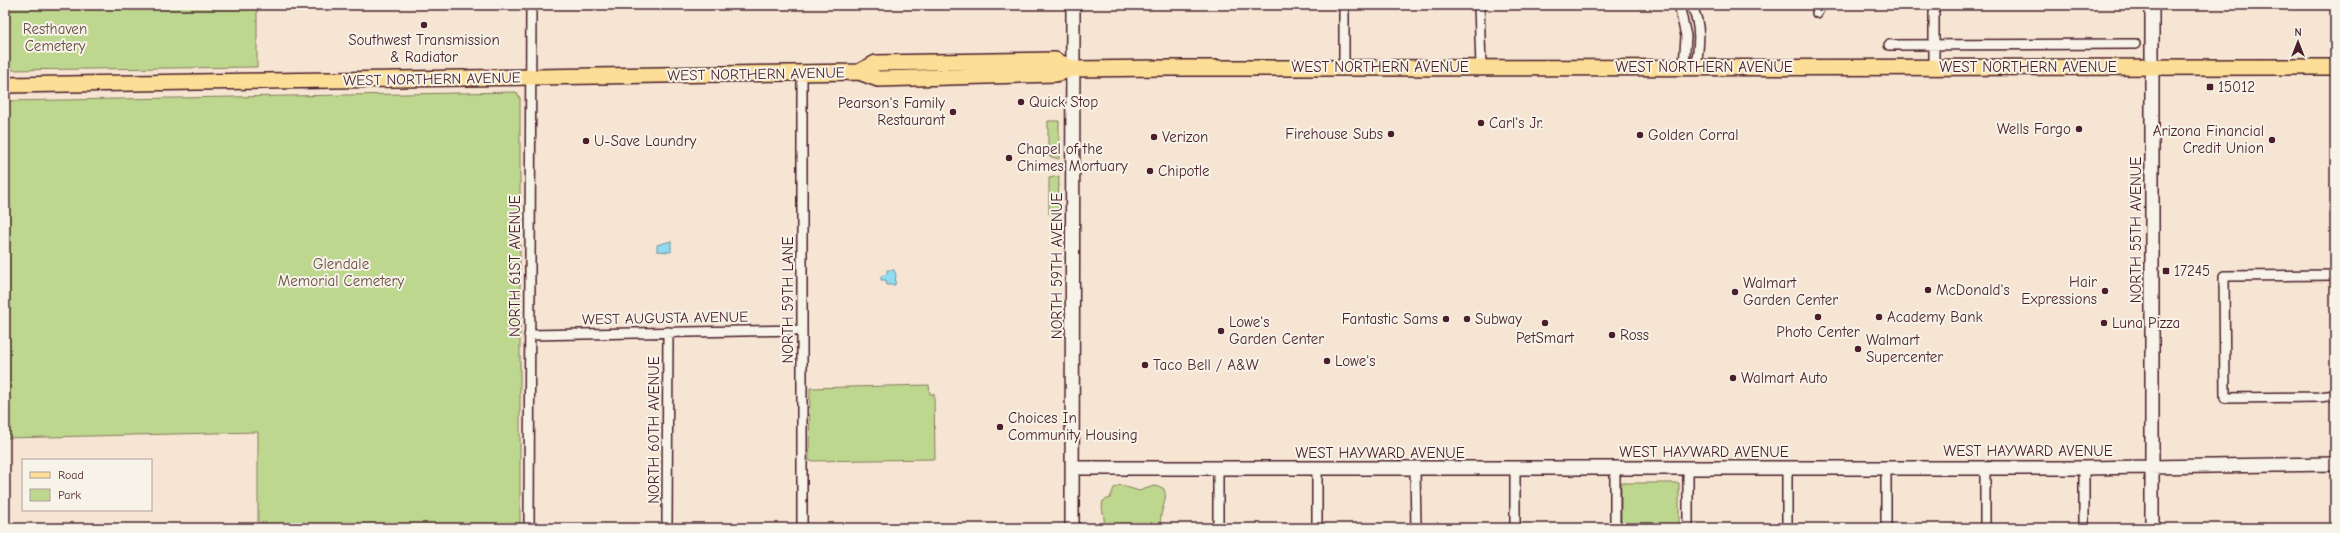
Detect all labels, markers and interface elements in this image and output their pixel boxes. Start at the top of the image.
park label: Resthaven Cemetery [23,20,87,55]
marker: Southwest Transmission & Radiator [419,20,429,30]
north arrow [2278,22,2318,62]
text: N [2294,26,2302,39]
place label: Southwest Transmission & Radiator [348,31,500,66]
street label: WEST NORTHERN AVENUE [1291,58,1469,76]
street label: WEST NORTHERN AVENUE [1615,58,1793,76]
street label: WEST NORTHERN AVENUE [1939,58,2117,76]
street label: WEST NORTHERN AVENUE [667,63,845,85]
street label: WEST NORTHERN AVENUE [343,68,521,90]
place label: 15012 [2218,78,2255,96]
marker: 15012 [2205,82,2215,92]
place label: Quick Stop [1029,93,1098,111]
place label: Pearson's Family Restaurant [838,94,946,129]
marker: Quick Stop [1016,97,1026,107]
marker: Pearson's Family Restaurant [948,107,958,117]
place label: Carl's Jr. [1489,114,1543,132]
marker: Carl's Jr. [1476,118,1486,128]
place label: Wells Fargo [1997,120,2071,138]
place label: Arizona Financial Credit Union [2153,122,2264,157]
marker: Wells Fargo [2074,124,2084,134]
place label: Firehouse Subs [1285,125,1383,143]
place label: Golden Corral [1648,126,1739,144]
place label: Verizon [1162,128,1208,146]
marker: Firehouse Subs [1386,129,1396,139]
marker: Golden Corral [1635,130,1645,140]
place label: U-Save Laundry [594,132,697,150]
marker: Verizon [1149,132,1159,142]
marker: Arizona Financial Credit Union [2267,135,2277,145]
marker: U-Save Laundry [581,136,591,146]
place label: Chapel of the Chimes Mortuary [1017,140,1128,175]
marker: Chapel of the Chimes Mortuary [1004,153,1014,163]
street label: NORTH 55TH AVENUE [2127,157,2145,303]
place label: Chipotle [1158,162,1210,180]
marker: Chipotle [1145,166,1155,176]
street label: NORTH 59TH AVENUE [1048,193,1066,339]
street label: NORTH 61ST AVENUE [506,195,524,337]
street label: NORTH 59TH LANE [779,236,797,364]
park label: Glendale Memorial Cemetery [278,255,405,290]
place label: 17245 [2174,262,2210,280]
marker: 17245 [2161,266,2171,276]
place label: Hair Expressions [2021,273,2097,308]
place label: Walmart Garden Center [1743,274,1838,309]
place label: McDonald's [1936,281,2010,299]
marker: McDonald's [1923,285,1933,295]
marker: Hair Expressions [2100,286,2110,296]
marker: Walmart Garden Center [1730,287,1740,297]
street label: WEST AUGUSTA AVENUE [582,308,748,328]
place label: Academy Bank [1887,308,1984,326]
place label: Fantastic Sams [1342,310,1438,328]
place label: Subway [1475,310,1522,328]
marker: Photo Center [1813,312,1823,322]
marker: Academy Bank [1874,312,1884,322]
place label: Lowe's Garden Center [1229,313,1324,348]
marker: Fantastic Sams [1441,314,1451,324]
marker: Subway [1462,314,1472,324]
place label: Luna Pizza [2112,314,2180,332]
marker: PetSmart [1540,318,1550,328]
marker: Luna Pizza [2099,318,2109,328]
place label: Photo Center [1776,323,1860,341]
marker: Lowe's Garden Center [1216,326,1226,336]
place label: Ross [1620,326,1649,344]
place label: PetSmart [1516,329,1575,347]
marker: Ross [1607,330,1617,340]
place label: Walmart Supercenter [1866,331,1943,366]
marker: Walmart Supercenter [1853,344,1863,354]
place label: Lowe's [1335,352,1375,370]
street label: NORTH 60TH AVENUE [645,356,663,504]
place label: Taco Bell / A&W [1153,356,1259,374]
marker: Lowe's [1322,356,1332,366]
marker: Taco Bell / A&W [1140,360,1150,370]
place label: Walmart Auto [1741,369,1828,387]
marker: Walmart Auto [1728,373,1738,383]
place label: Choices In Community Housing [1008,409,1138,444]
marker: Choices In Community Housing [995,422,1005,432]
street label: WEST HAYWARD AVENUE [1943,442,2113,460]
street label: WEST HAYWARD AVENUE [1619,443,1789,461]
street label: WEST HAYWARD AVENUE [1295,444,1465,462]
legend [22,459,152,511]
text: Road [58,468,84,482]
text: Park [58,488,81,502]

